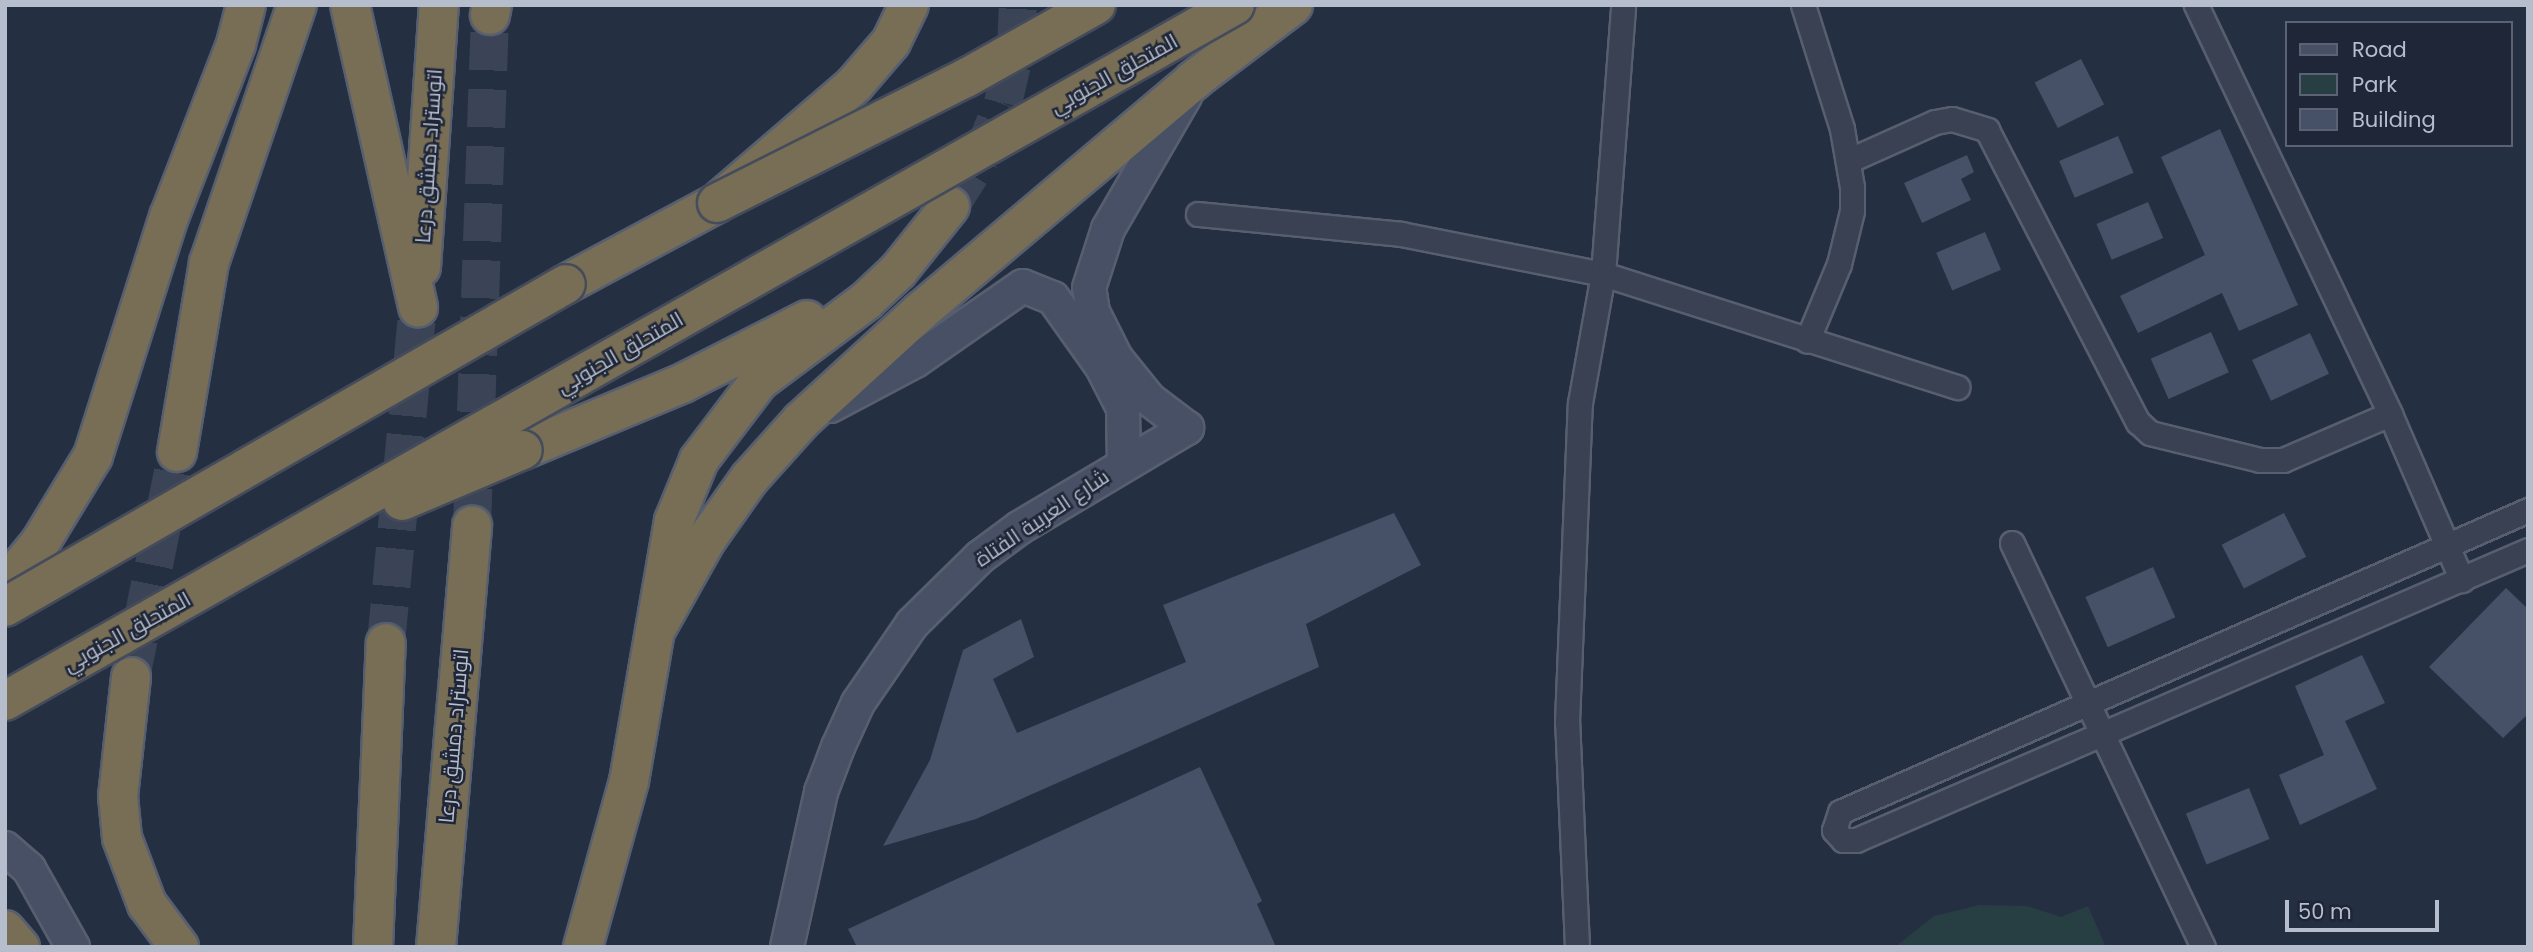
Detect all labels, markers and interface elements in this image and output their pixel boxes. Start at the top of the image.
legend [2284,21,2512,147]
street label: المتحلق الجنوبي [1046,29,1182,119]
text: Road [2352,35,2407,64]
street label: اتوستراد دمشق درعا [410,68,448,244]
text: Park [2352,70,2397,99]
text: Building [2352,105,2436,134]
street label: المتحلق الجنوبي [552,307,688,399]
street label: شارع العربية الفتاة [970,464,1114,572]
street label: المتحلق الجنوبي [59,587,195,677]
street label: اتوستراد دمشق درعا [434,648,474,824]
scale bar [2288,886,2442,930]
text: 50 m [2298,897,2352,926]

